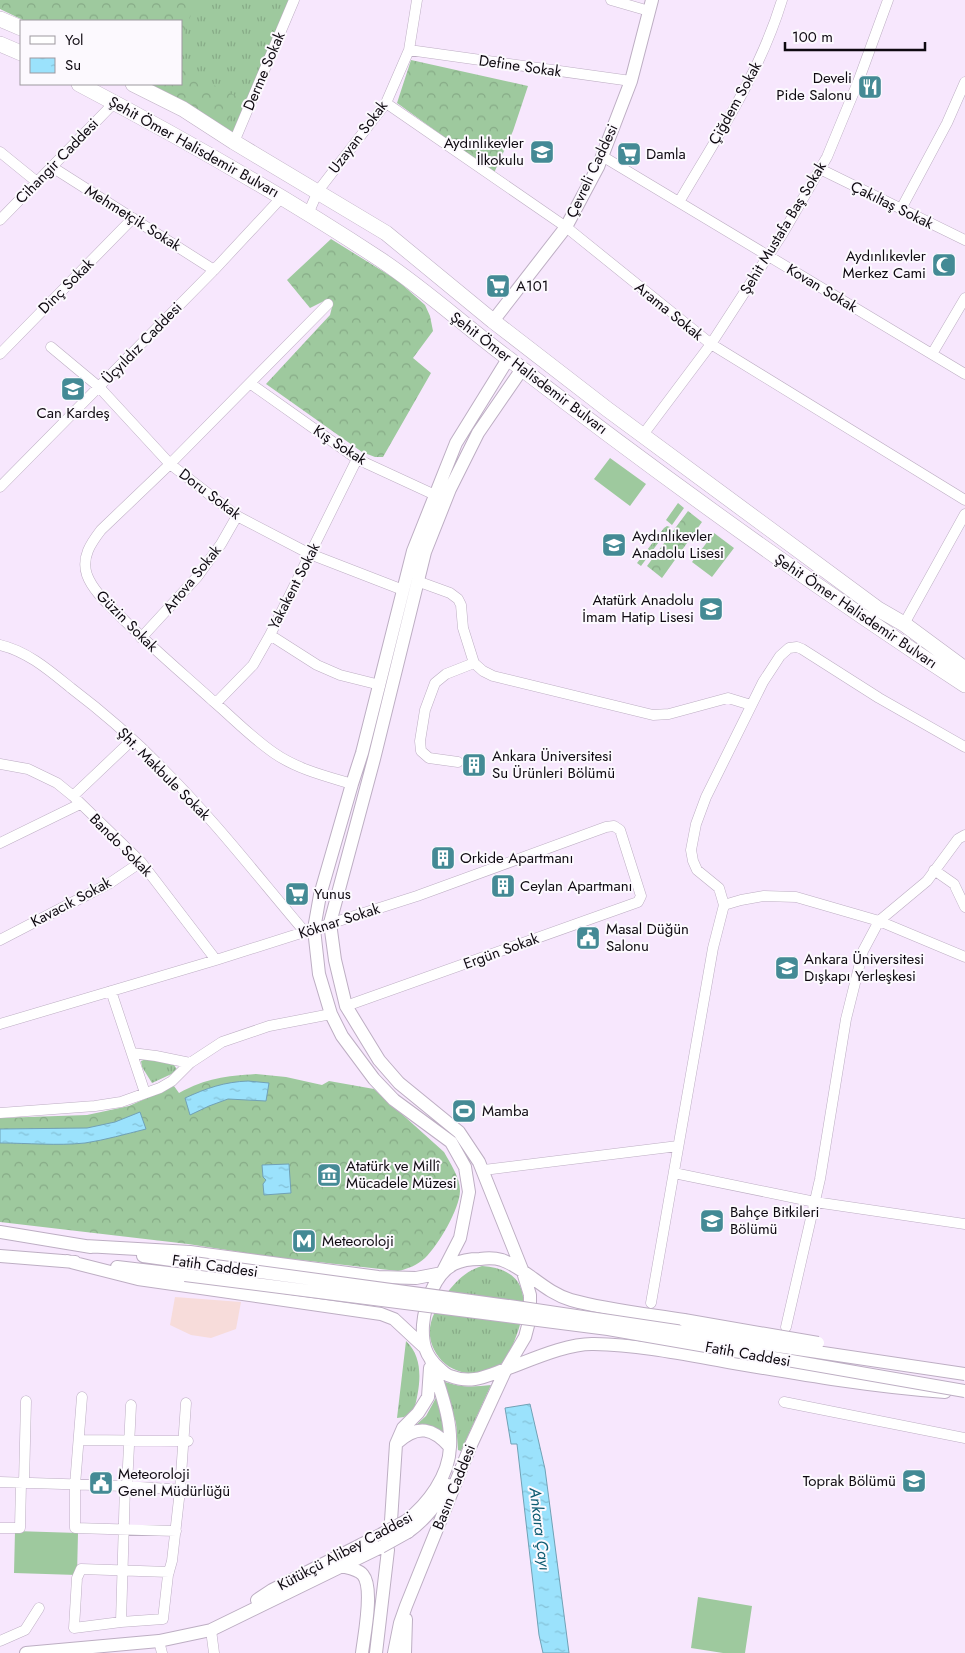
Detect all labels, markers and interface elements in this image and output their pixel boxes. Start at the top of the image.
legend [20,20,182,85]
scale bar [785,20,925,52]
text: 100 m [792,26,833,48]
street label: Derme Sokak [237,28,291,114]
text: Yol [65,29,84,51]
street label: Define Sokak [477,49,563,83]
text: Su [65,54,81,76]
street label: Çiğdem Sokak [703,57,767,149]
place label: Develi Pide Salonu [776,67,852,106]
restaurant icon: Develi Pide Salonu [857,74,883,100]
street label: Şehit Ömer Halisdemir Bulvarı [105,91,283,203]
street label: Uzayan Sokak [323,96,393,178]
street label: Cihangir Caddesi [10,113,104,209]
street label: Çevreli Caddesi [561,121,623,221]
place label: Aydınlıkevler İlkokulu [444,132,525,171]
school or university icon: Aydınlıkevler İlkokulu [529,139,555,165]
supermarket icon: Damla [616,141,642,167]
place label: Damla [646,143,686,165]
street label: Şehit Mustafa Baş Sokak [735,157,832,299]
street label: Çakıltaş Sokak [847,175,937,235]
street label: Mehmetçik Sokak [81,180,186,257]
place label: Aydınlıkevler Merkez Cami [843,245,927,284]
mosque icon: Aydınlıkevler Merkez Cami [931,252,957,278]
street label: Dinç Sokak [33,253,99,319]
street label: Kovan Sokak [782,258,862,318]
supermarket icon: A101 [485,273,511,299]
place label: A101 [516,275,548,297]
street label: Arama Sokak [630,276,708,346]
street label: Üçyıldız Caddesi [97,297,187,389]
street label: Şehit Ömer Halisdemir Bulvarı [446,306,612,440]
school or university icon: Can Kardeş [60,376,86,402]
place label: Can Kardeş [36,402,110,424]
street label: Kış Sokak [309,420,371,471]
street label: Doru Sokak [174,463,246,525]
place label: Aydınlıkevler Anadolu Lisesi [632,525,724,564]
school or university icon: Aydınlıkevler Anadolu Lisesi [601,532,627,558]
street label: Yakakent Sokak [263,538,326,633]
street label: Artova Sokak [158,540,227,618]
street label: Şehit Ömer Halisdemir Bulvarı [770,548,942,674]
street label: Güzin Sokak [91,585,163,657]
place label: Atatürk Anadolu İmam Hatip Lisesi [582,589,694,628]
school or university icon: Atatürk Anadolu İmam Hatip Lisesi [698,596,724,622]
street label: Şht. Makbule Sokak [113,723,216,826]
place label: Ankara Üniversitesi Su Ürünleri Bölümü [492,745,615,784]
building icon: Ankara Üniversitesi Su Ürünleri Bölümü [461,752,487,778]
street label: Bando Sokak [84,808,158,882]
building icon: Orkide Apartmanı [430,845,456,871]
place label: Orkide Apartmanı [460,847,573,869]
street label: Kavacık Sokak [27,871,116,932]
building icon: Ceylan Apartmanı [490,873,516,899]
place label: Ceylan Apartmanı [520,875,633,897]
supermarket icon: Yunus [284,881,310,907]
place label: Yunus [314,883,351,905]
street label: Köknar Sokak [295,897,383,945]
place label: Masal Düğün Salonu [606,918,689,957]
public building icon: Masal Düğün Salonu [575,925,601,951]
street label: Ergün Sokak [460,927,542,975]
place label: Ankara Üniversitesi Dışkapı Yerleşkesi [804,948,924,987]
school or university icon: Ankara Üniversitesi Dışkapı Yerleşkesi [774,955,800,981]
sports icon: Mamba [451,1098,477,1124]
place label: Mamba [482,1100,529,1122]
place label: Atatürk ve Millî Mücadele Müzesi [346,1155,457,1194]
museum icon: Atatürk ve Millî Mücadele Müzesi [316,1162,342,1188]
place label: Bahçe Bitkileri Bölümü [730,1201,819,1240]
school or university icon: Bahçe Bitkileri Bölümü [699,1208,725,1234]
metro station icon: Meteoroloji [291,1228,317,1254]
place label: Meteoroloji [322,1230,394,1252]
street label: Fatih Caddesi [171,1249,259,1283]
street label: Fatih Caddesi [704,1336,792,1372]
street label: Basın Caddesi [427,1441,481,1533]
place label: Meteoroloji Genel Müdürlüğü [118,1463,230,1502]
school or university icon: Toprak Bölümü [901,1468,927,1494]
public building icon: Meteoroloji Genel Müdürlüğü [88,1470,114,1496]
place label: Toprak Bölümü [803,1470,896,1492]
water label: Ankara Çayı [523,1485,556,1572]
street label: Kütükçü Alibey Caddesi [273,1506,417,1596]

